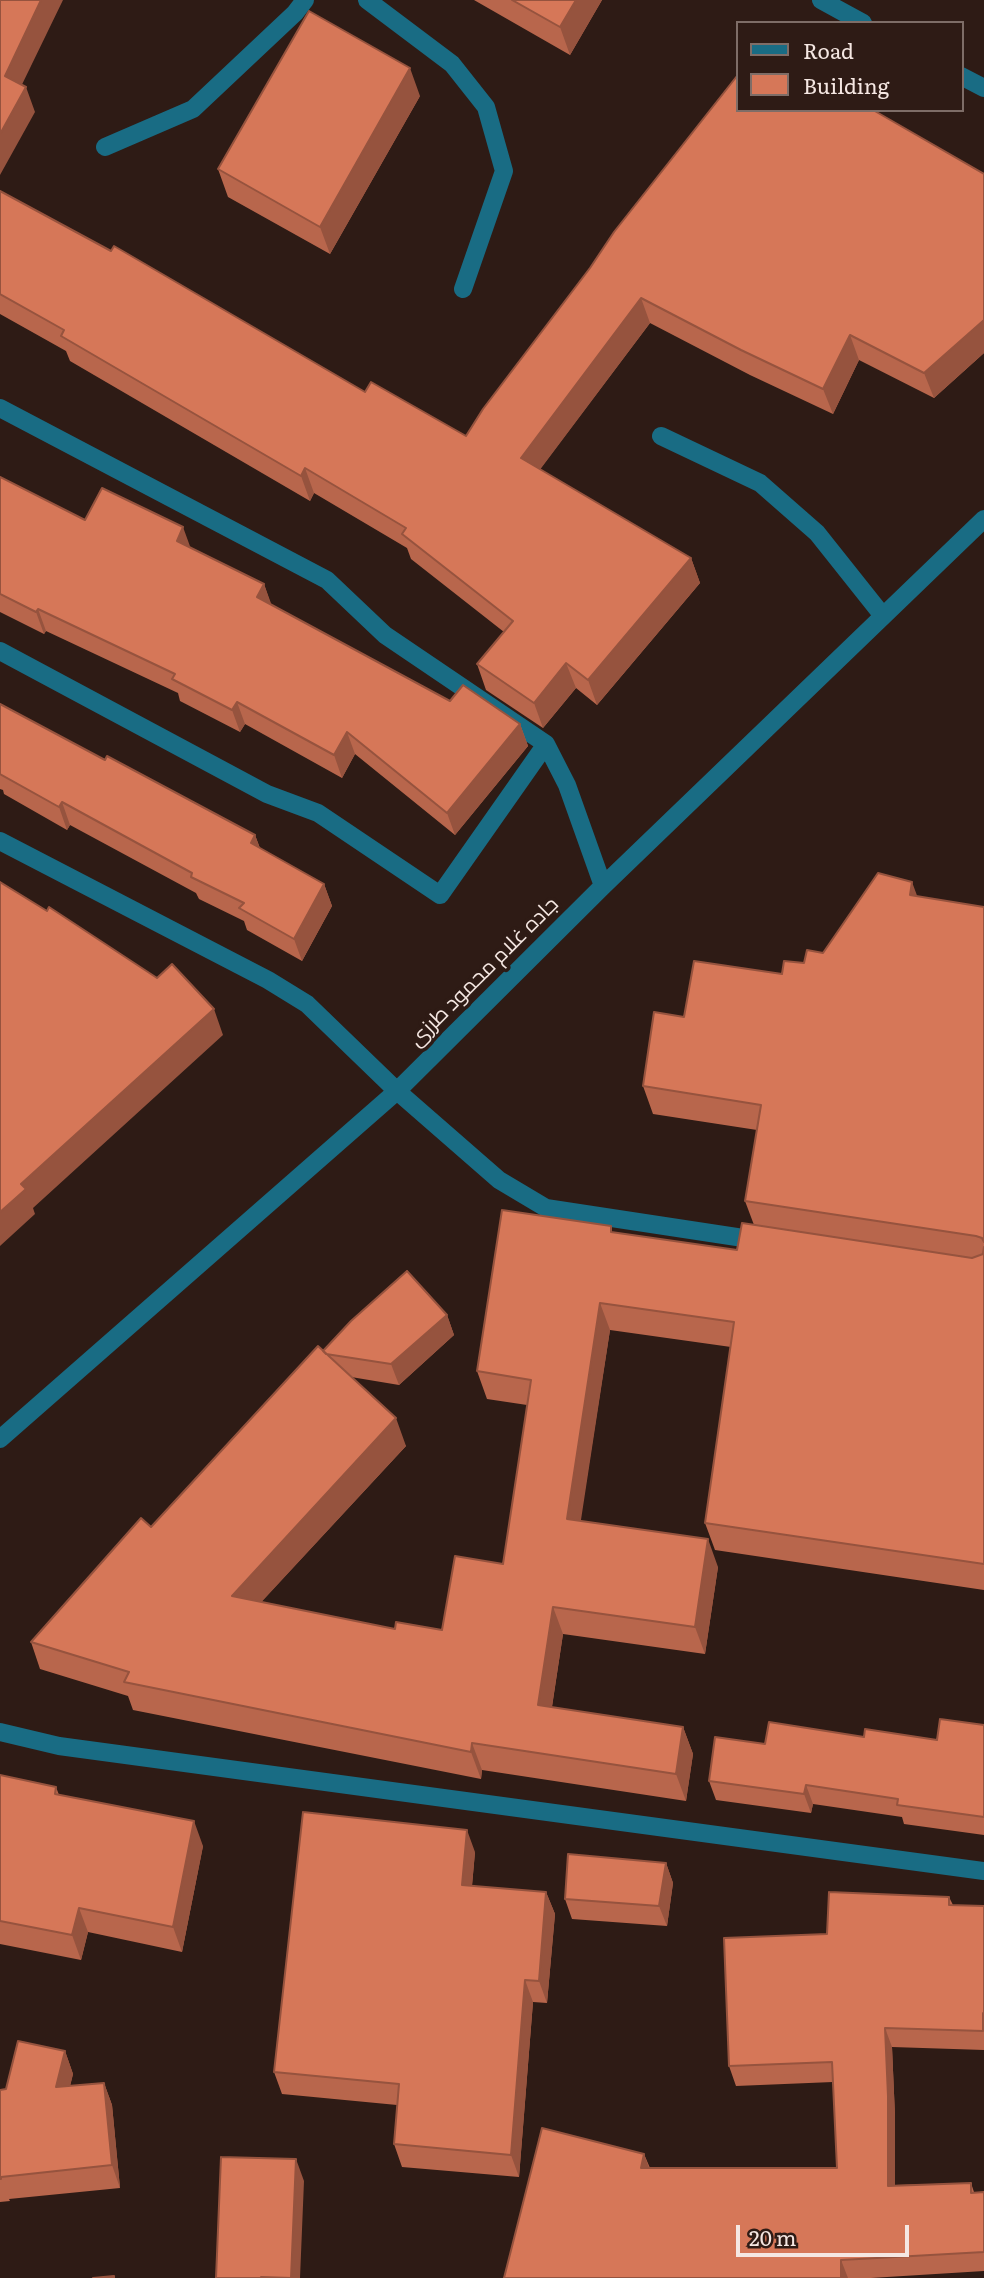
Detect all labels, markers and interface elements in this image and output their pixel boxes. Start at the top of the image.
legend [736,21,963,112]
text: Road [803,34,854,65]
text: Building [803,69,889,100]
street label: جاده غلام‌ محمود طرزی [404,892,564,1052]
scale bar [739,2212,912,2256]
text: 20 m [749,2221,796,2252]

